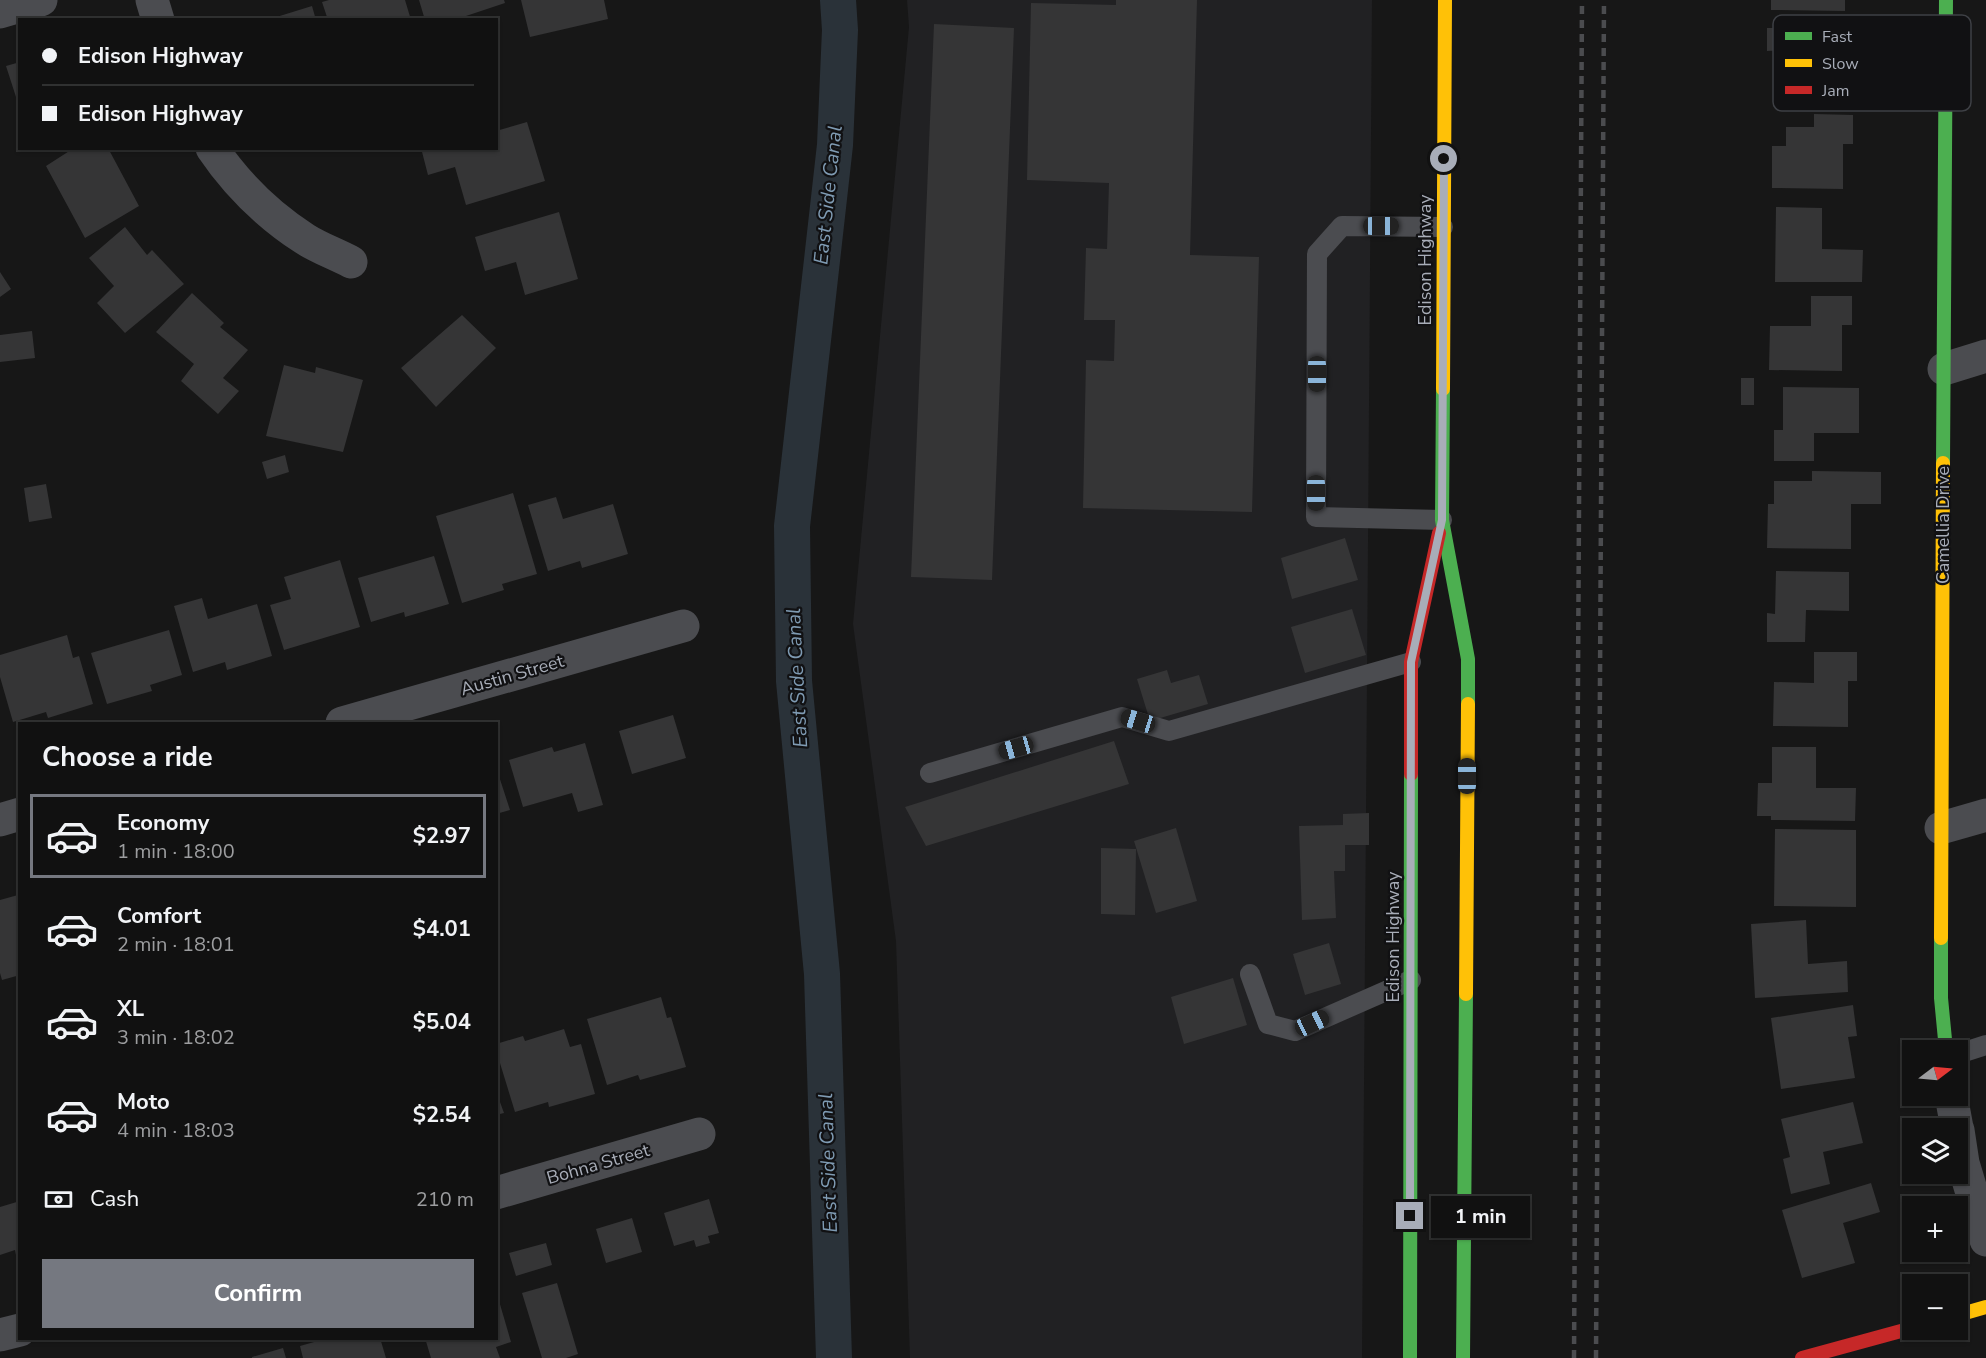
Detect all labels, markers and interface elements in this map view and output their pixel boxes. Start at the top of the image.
legend [1773,15,1971,111]
text: Fast [1822,26,1853,48]
text: Edison Highway [78,41,243,71]
text: Slow [1822,53,1859,75]
text: Jam [1821,80,1849,102]
text: Edison Highway [78,99,243,129]
water label: East Side Canal [807,124,849,266]
route start [1430,145,1457,172]
street label: Edison Highway [1413,194,1437,325]
car [1363,217,1399,235]
car [1308,356,1326,392]
street label: Camellia Drive [1931,466,1955,584]
car [1307,475,1325,511]
water label: East Side Canal [780,607,814,748]
street label: Austin Street [458,649,567,701]
car [1118,707,1158,735]
car [996,734,1036,762]
text: Choose a ride [42,739,213,776]
car [1458,758,1476,794]
text: Economy [117,808,209,838]
icon: car [45,809,99,863]
text: $2.97 [413,821,471,851]
text: 1 min · 18:00 [117,838,235,865]
street label: Edison Highway [1381,871,1405,1002]
text: Comfort [117,901,201,931]
icon: car [45,902,99,956]
text: $4.01 [413,914,471,944]
text: 2 min · 18:01 [117,931,235,958]
text: XL [117,994,144,1024]
icon: car [45,995,99,1049]
text: $5.04 [413,1007,471,1037]
car [1292,1007,1332,1039]
text: 3 min · 18:02 [117,1024,235,1051]
north arrow [1902,1040,1968,1106]
map controls [1902,1040,1968,1340]
text: Moto [117,1087,170,1117]
icon: car [45,1088,99,1142]
water label: East Side Canal [812,1093,844,1233]
text: $2.54 [413,1100,471,1130]
text: 4 min · 18:03 [117,1117,235,1144]
button: layers [1902,1118,1968,1184]
street label: Bohna Street [544,1138,653,1190]
icon: cash [42,1183,75,1216]
text: Cash [90,1184,139,1214]
text: 210 m [416,1186,474,1213]
callout: 1 min [1431,1195,1530,1237]
button: + [1902,1196,1968,1262]
route end [1396,1202,1423,1229]
text: 1 min [1455,1203,1506,1230]
button: Confirm [42,1259,474,1328]
button: − [1902,1274,1968,1340]

